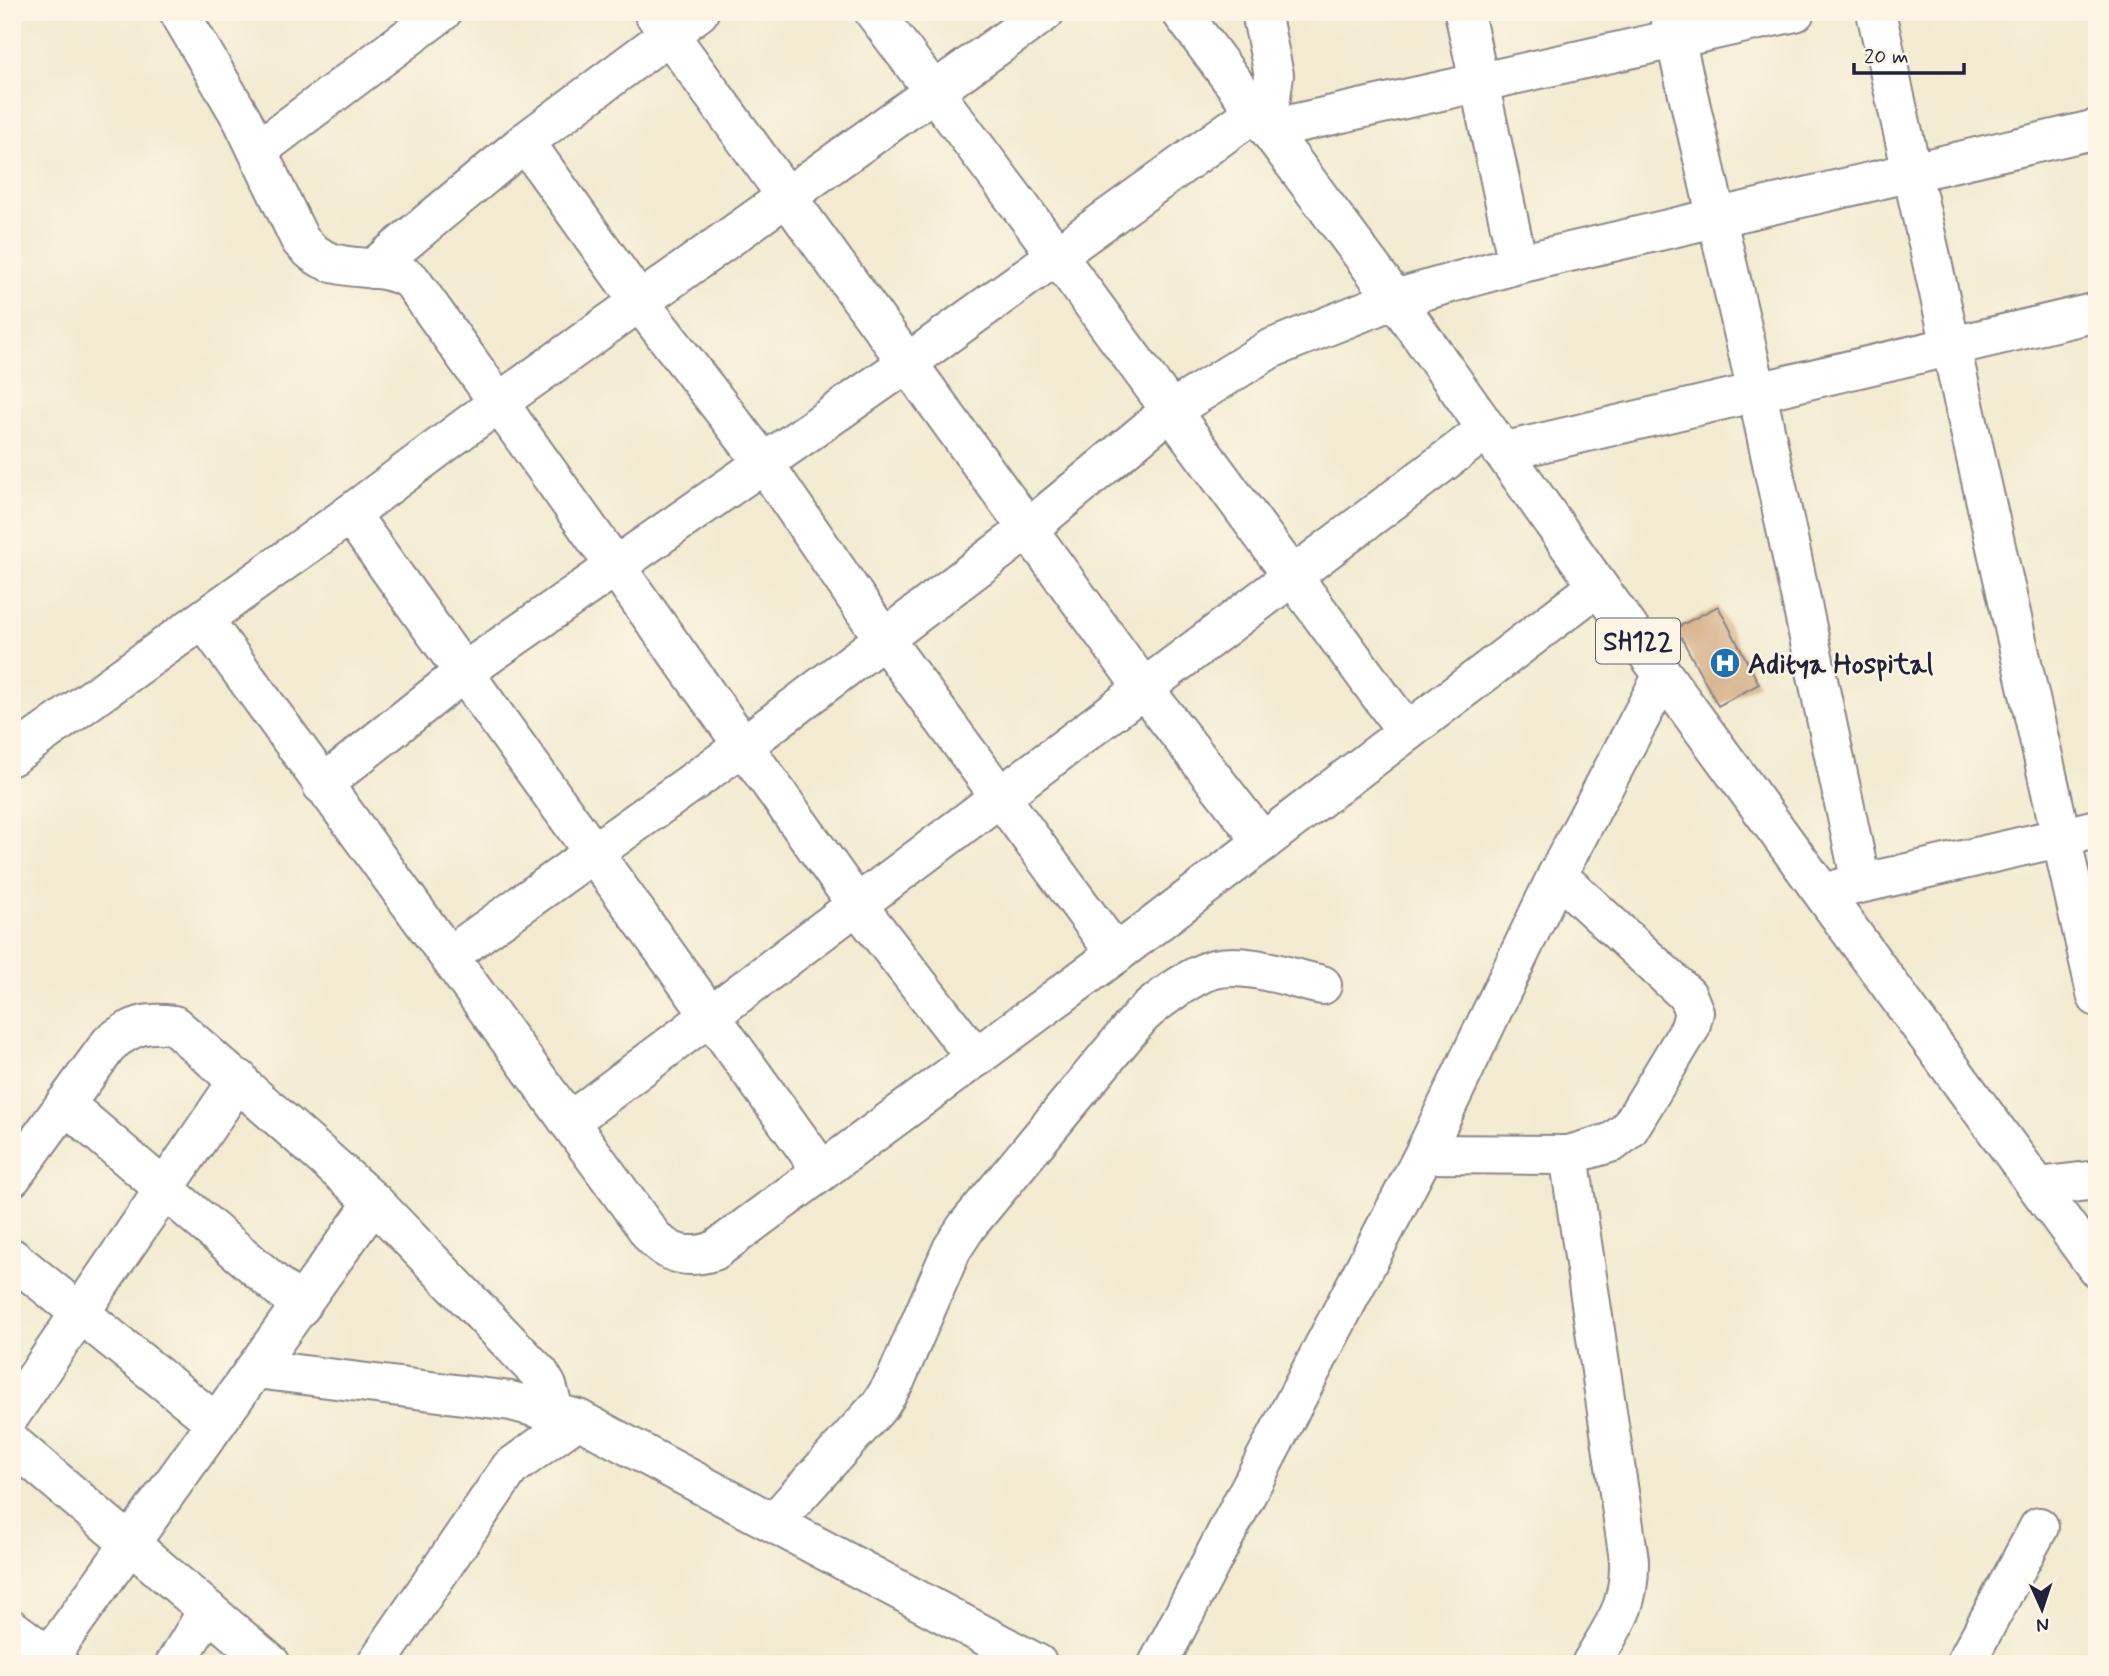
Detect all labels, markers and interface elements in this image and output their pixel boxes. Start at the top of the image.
scale bar [1854,32,1964,76]
text: 20 m [1864,43,1909,71]
road number: SH122 [1596,618,1680,664]
hospital icon: Aditya Hospital [1708,646,1742,680]
place label: Aditya Hospital [1748,647,1933,684]
north arrow [2008,1574,2078,1644]
text: N [2036,1612,2050,1637]

